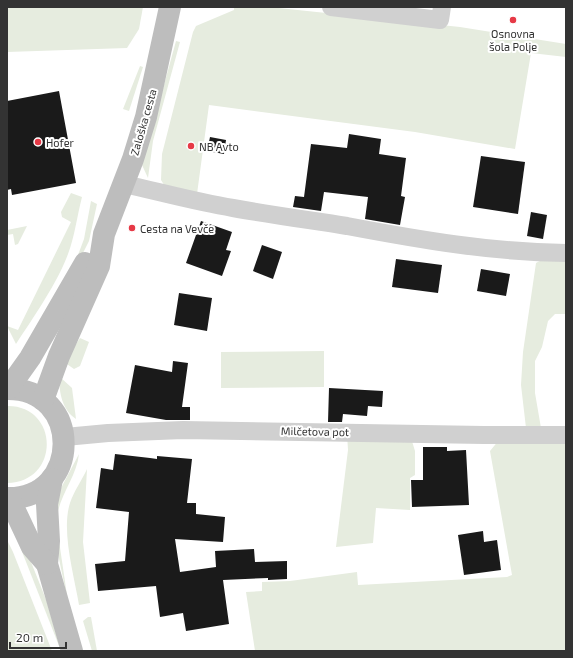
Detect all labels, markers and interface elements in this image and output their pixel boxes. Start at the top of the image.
marker: Osnovna šola Polje [508,15,518,25]
place label: Osnovna šola Polje [489,27,537,54]
street label: Zaloška cesta [127,87,159,157]
place label: Hofer [46,136,75,149]
marker: Hofer [33,137,43,147]
place label: NB Avto [199,140,239,153]
marker: NB Avto [186,141,196,151]
place label: Cesta na Vevče [140,222,214,235]
marker: Cesta na Vevče [127,223,137,233]
street label: Milčetova pot [281,424,349,438]
scale bar [10,624,66,650]
text: 20 m [16,630,43,644]

